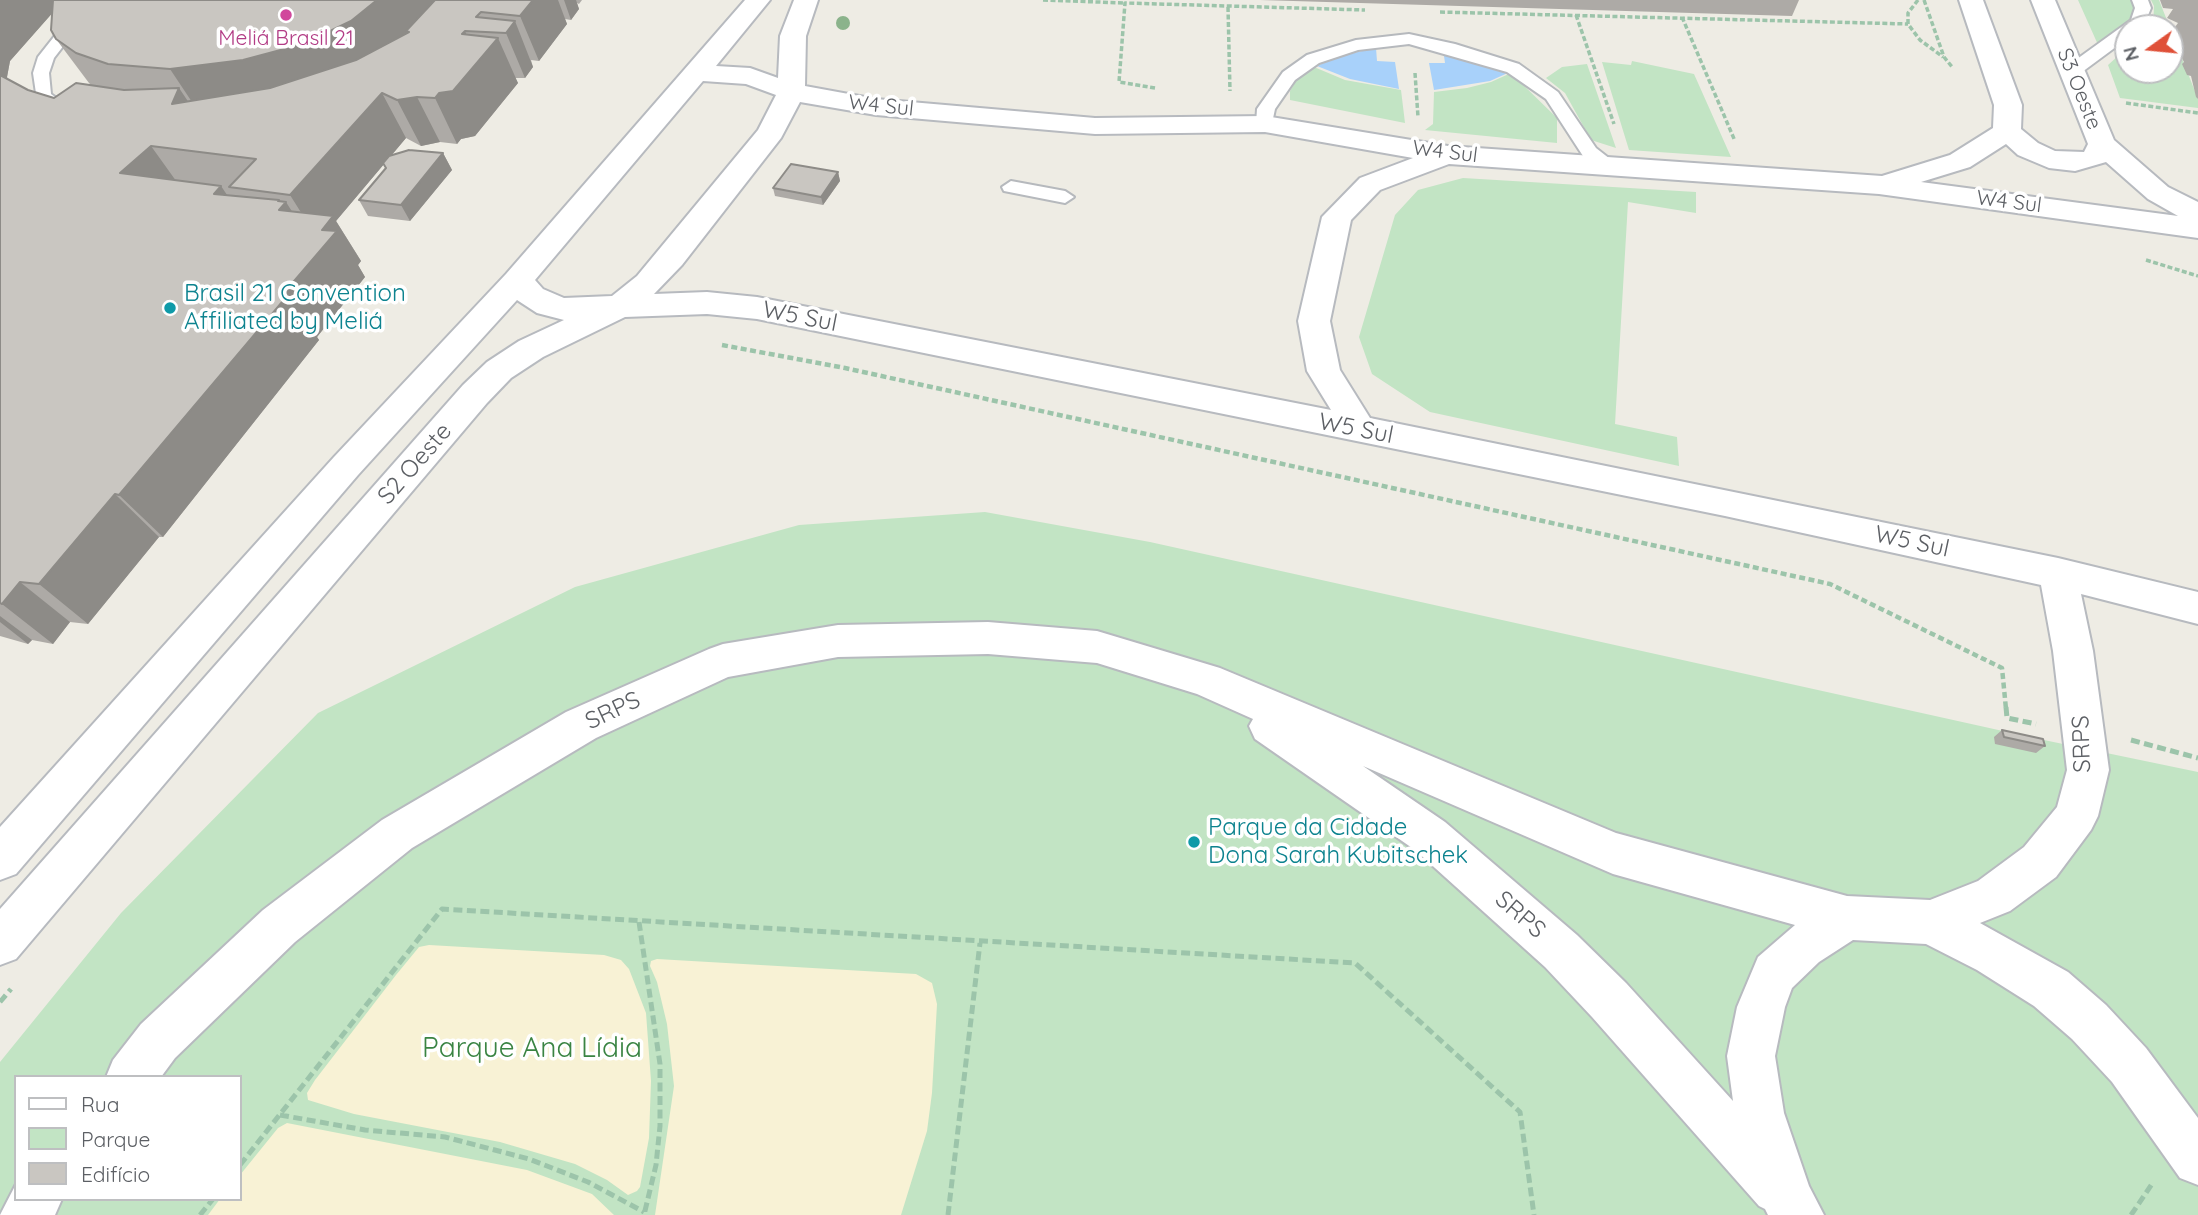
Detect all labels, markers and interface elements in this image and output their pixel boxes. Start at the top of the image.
marker: Meliá Brasil 21 [278,7,294,23]
north arrow [2114,14,2184,84]
place label: Meliá Brasil 21 [218,26,354,52]
text: N [2117,44,2144,64]
street label: S3 Oeste [2051,45,2107,133]
street label: W4 Sul [847,90,915,122]
street label: W4 Sul [1411,135,1479,169]
street label: W4 Sul [1975,185,2043,219]
place label: Brasil 21 Convention Affiliated by Meliá [184,280,406,336]
street label: W5 Sul [760,296,840,338]
marker: Brasil 21 Convention Affiliated by Meliá [162,300,178,316]
street label: W5 Sul [1316,408,1396,450]
street label: S2 Oeste [372,417,458,511]
street label: W5 Sul [1872,520,1952,564]
street label: SRPS [581,686,645,736]
street label: SRPS [2067,715,2097,773]
place label: Parque da Cidade Dona Sarah Kubitschek [1208,814,1468,870]
marker: Parque da Cidade Dona Sarah Kubitschek [1186,834,1202,850]
street label: SRPS [1489,885,1551,945]
park label: Parque Ana Lídia [422,1032,642,1066]
legend [14,1075,242,1201]
text: Rua [81,1091,120,1117]
text: Parque [81,1126,150,1152]
text: Edifício [81,1161,150,1187]

